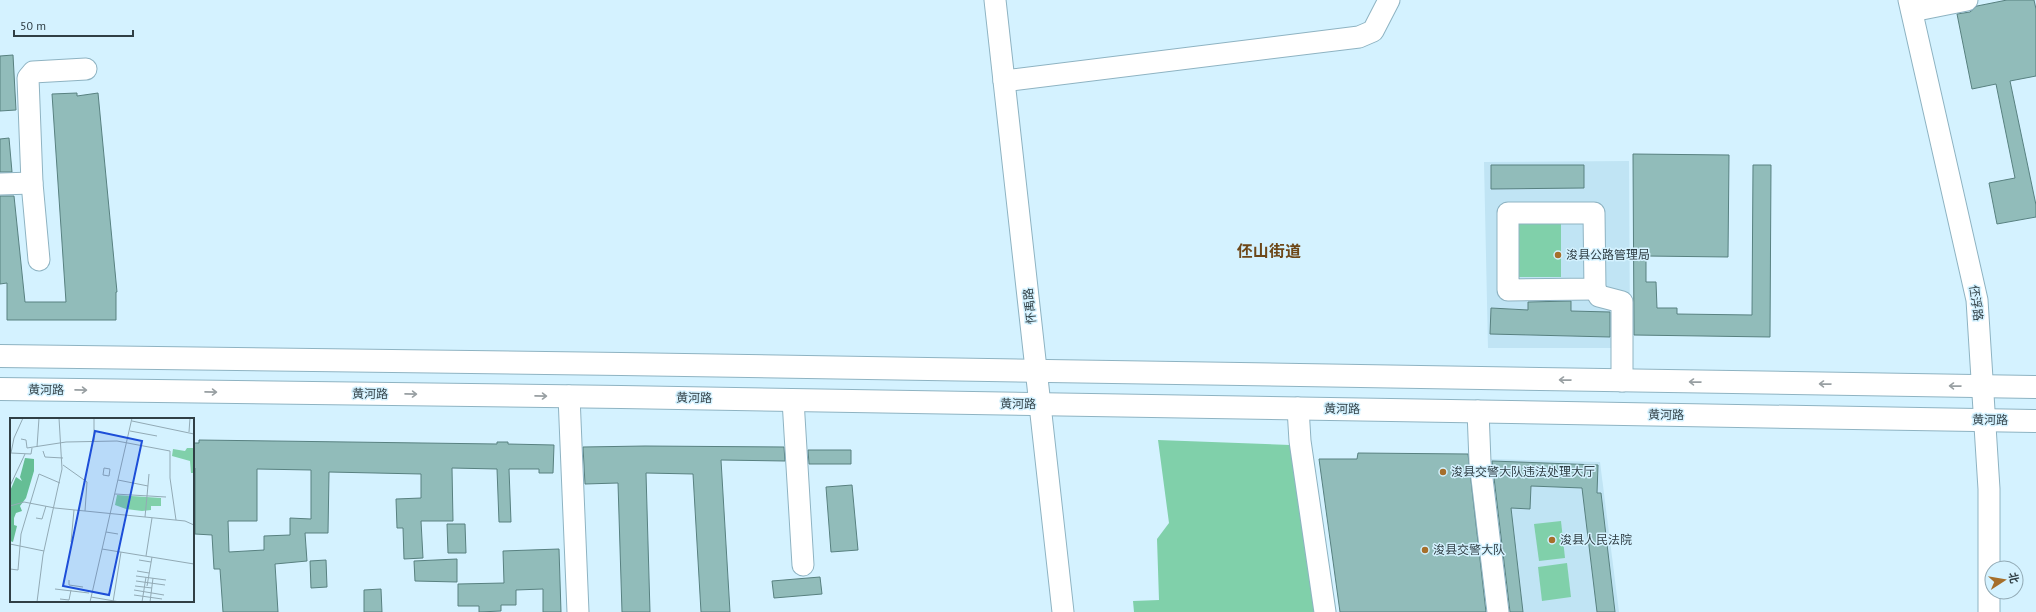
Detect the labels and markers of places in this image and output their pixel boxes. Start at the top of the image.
place label: 浚县公路管理局 [1566,247,1650,262]
marker: 浚县公路管理局 [1553,250,1563,260]
place label: 浚县交警大队违法处理大厅 [1451,464,1595,479]
marker: 浚县交警大队违法处理大厅 [1438,467,1448,477]
place label: 浚县人民法院 [1560,532,1632,547]
marker: 浚县人民法院 [1547,535,1557,545]
place label: 浚县交警大队 [1433,542,1505,557]
marker: 浚县交警大队 [1420,545,1430,555]

